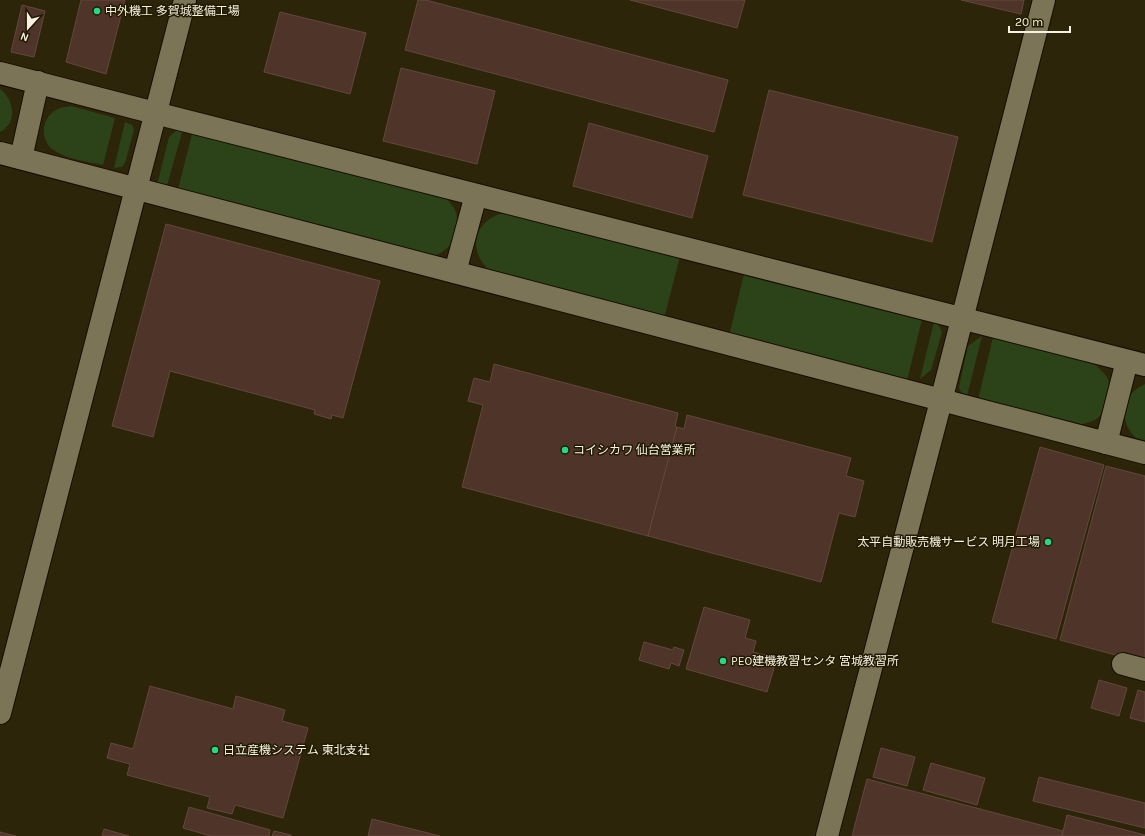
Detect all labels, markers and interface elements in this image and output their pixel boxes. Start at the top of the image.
place label: 中外機工 多賀城整備工場 [105,4,240,18]
marker: 中外機工 多賀城整備工場 [92,6,102,16]
north arrow [8,8,48,48]
scale bar [1009,8,1070,34]
text: 20 m [1015,15,1043,29]
text: N [19,29,31,44]
place label: コイシカワ 仙台営業所 [573,443,696,457]
marker: コイシカワ 仙台営業所 [560,445,570,455]
place label: 太平自動販売機サービス 明月工場 [857,535,1040,549]
marker: 太平自動販売機サービス 明月工場 [1043,537,1053,547]
place label: PEO建機教習センタ 宮城教習所 [731,654,899,668]
marker: PEO建機教習センタ 宮城教習所 [718,656,728,666]
place label: 日立産機システム 東北支社 [223,743,370,757]
marker: 日立産機システム 東北支社 [210,745,220,755]

